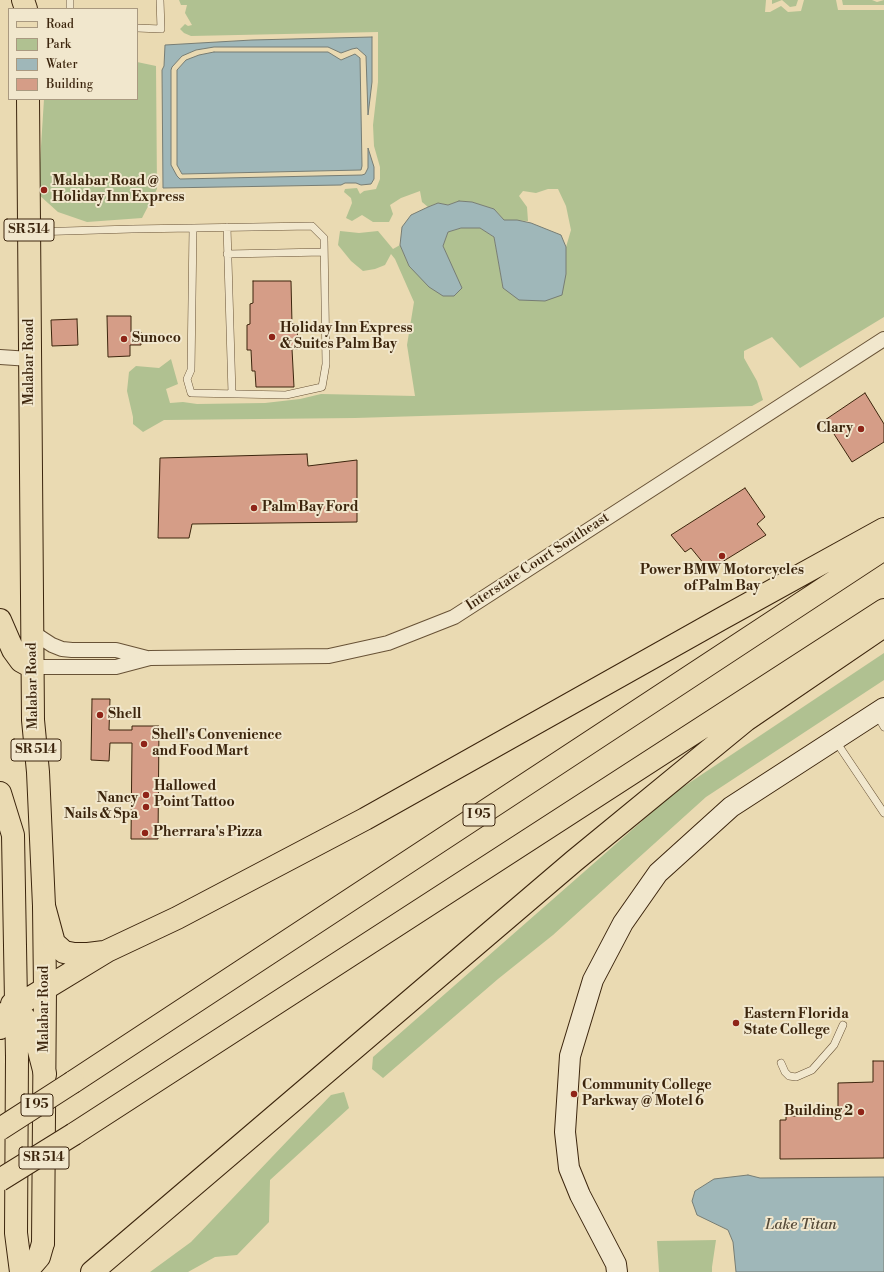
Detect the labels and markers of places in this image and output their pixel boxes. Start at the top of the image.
place label: Malabar Road @ Holiday Inn Express [52,174,185,206]
marker: Malabar Road @ Holiday Inn Express [39,185,49,195]
place label: Holiday Inn Express & Suites Palm Bay [280,321,413,354]
place label: Sunoco [132,331,181,347]
marker: Holiday Inn Express & Suites Palm Bay [267,332,277,342]
marker: Sunoco [119,334,129,344]
place label: Clary [816,421,853,437]
marker: Clary [856,424,866,434]
place label: Palm Bay Ford [262,500,359,516]
marker: Palm Bay Ford [249,503,259,513]
marker: Power BMW Motorcycles of Palm Bay [717,551,727,561]
place label: Power BMW Motorcycles of Palm Bay [640,563,804,596]
place label: Shell [108,707,141,723]
marker: Shell [95,710,105,720]
place label: Shell's Convenience and Food Mart [152,728,282,760]
marker: Shell's Convenience and Food Mart [139,739,149,749]
place label: Hallowed Point Tattoo [154,779,235,812]
marker: Hallowed Point Tattoo [141,790,151,800]
place label: Nancy Nails & Spa [64,791,138,824]
marker: Nancy Nails & Spa [141,802,151,812]
place label: Pherrara's Pizza [153,825,262,841]
marker: Pherrara's Pizza [140,828,150,838]
place label: Eastern Florida State College [744,1007,849,1040]
marker: Eastern Florida State College [731,1018,741,1028]
place label: Community College Parkway @ Motel 6 [582,1078,712,1110]
marker: Community College Parkway @ Motel 6 [569,1089,579,1099]
place label: Building 2 [784,1104,853,1120]
marker: Building 2 [856,1107,866,1117]

